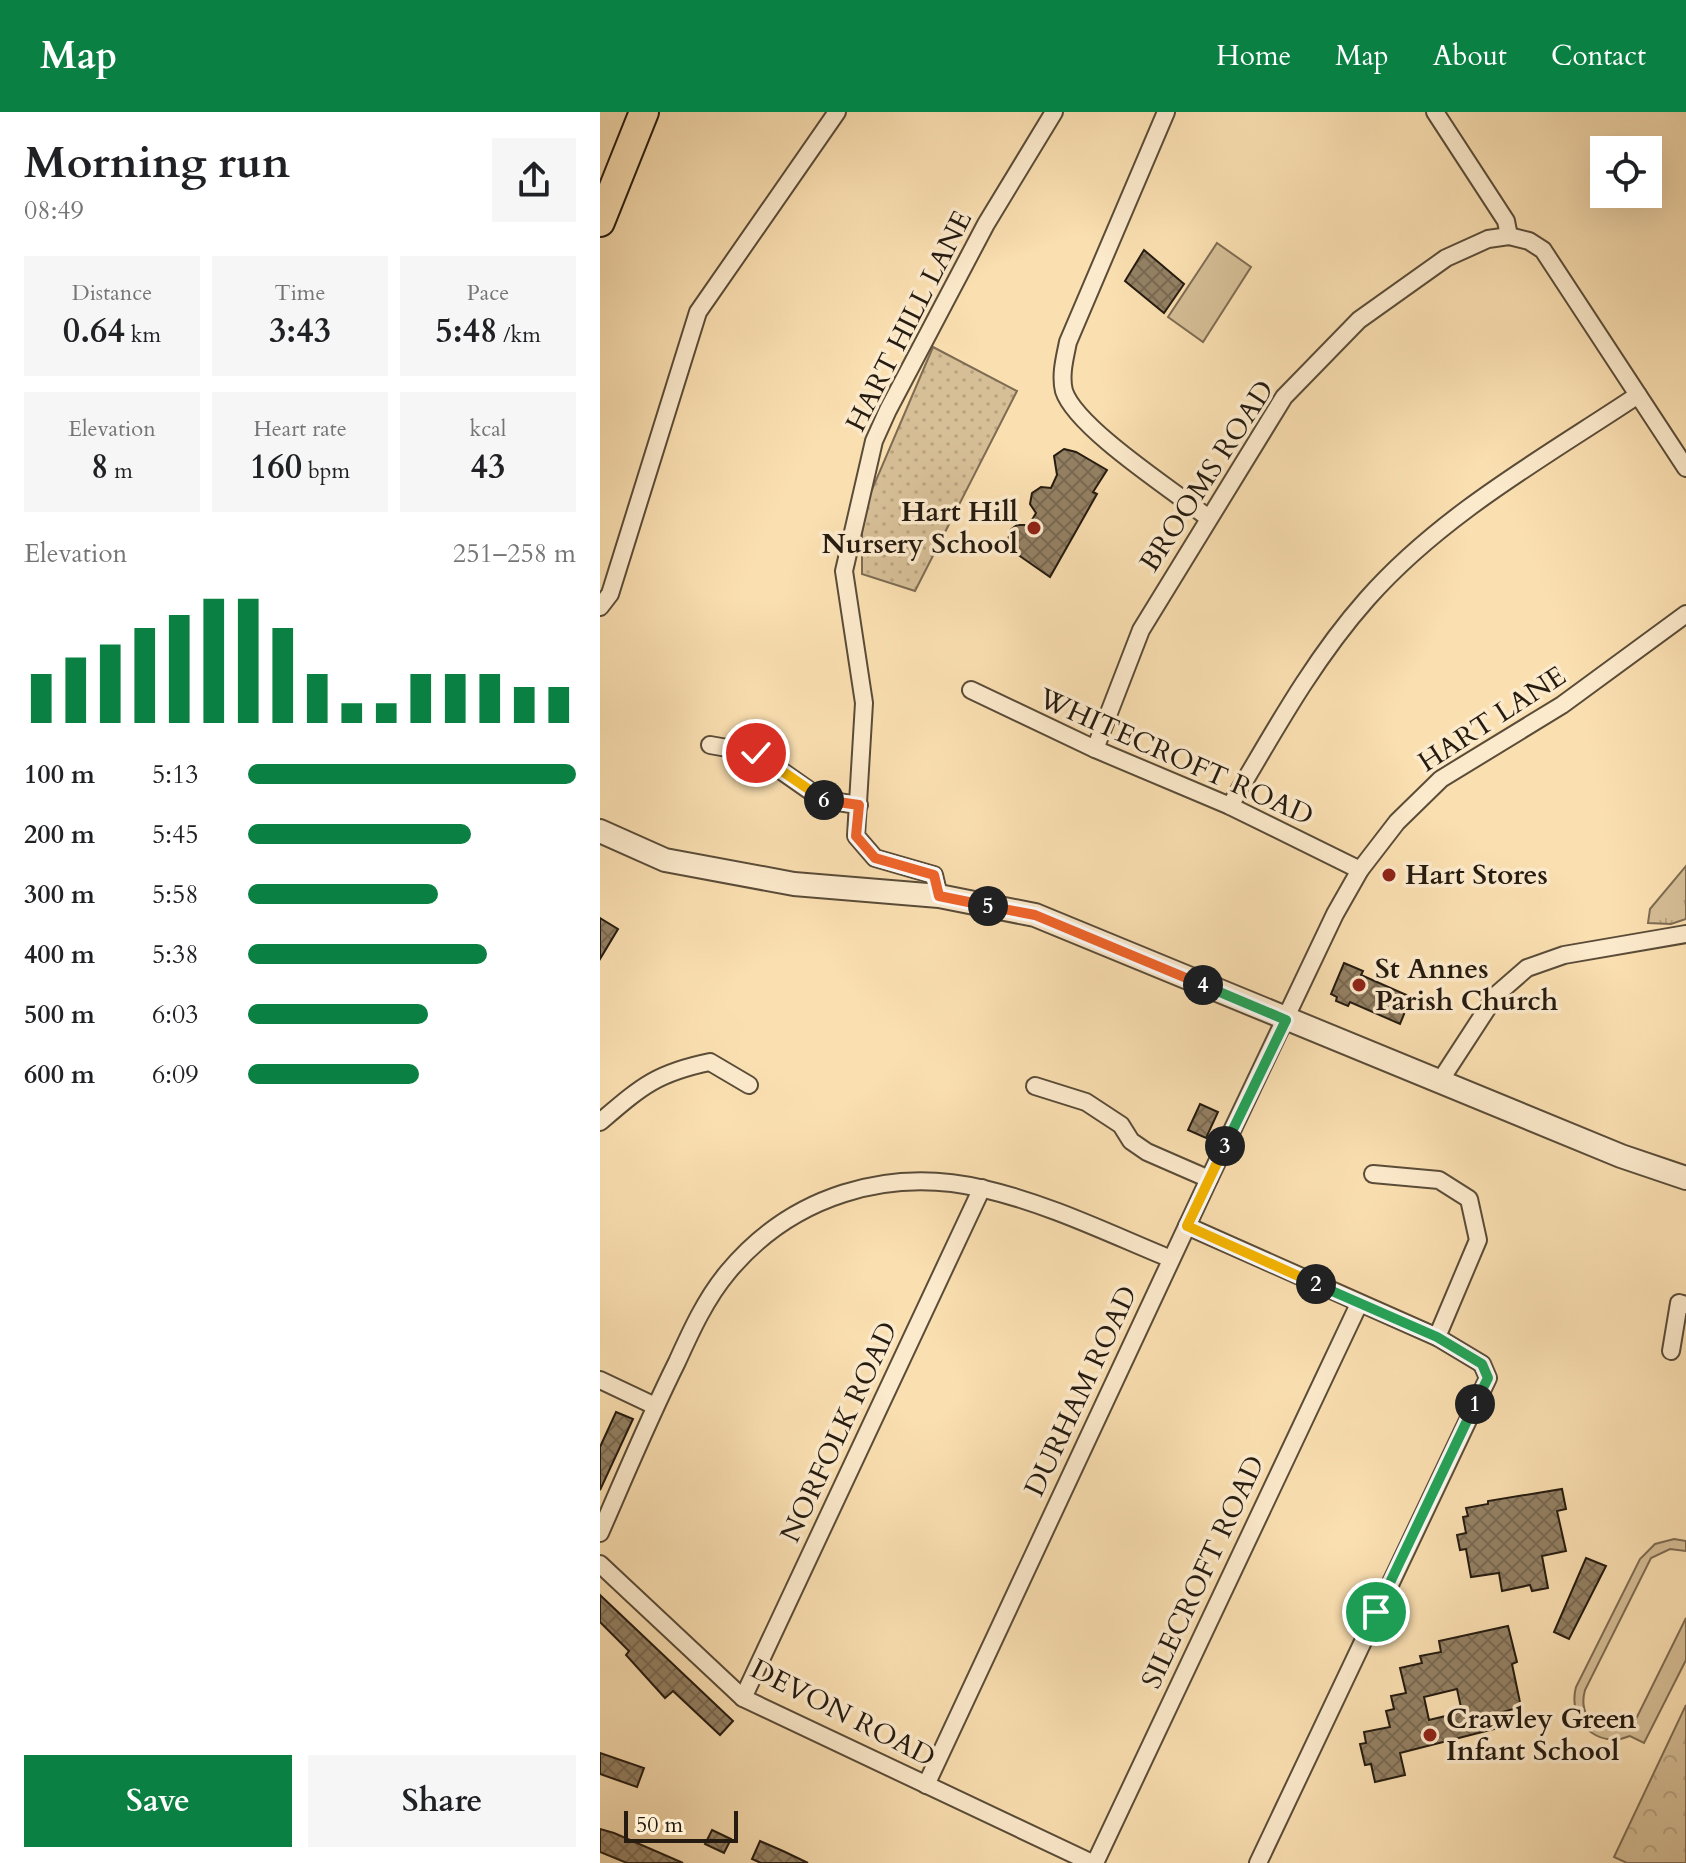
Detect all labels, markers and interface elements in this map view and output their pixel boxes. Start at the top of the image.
text: Map [40,30,117,82]
text: Home [1216,37,1291,75]
text: Map [1335,37,1389,75]
text: About [1433,37,1507,75]
text: Contact [1551,37,1646,75]
text: Morning run [24,133,290,193]
map controls [1590,136,1662,208]
button: locate [1590,136,1662,208]
button: share [492,138,576,222]
text: 08:49 [24,193,84,228]
street label: HART HILL LANE [837,204,981,438]
text: Distance [72,278,152,308]
text: Time [275,278,325,308]
text: Pace [467,278,509,308]
text: 0.64 [63,308,125,354]
text: 3:43 [269,308,331,354]
text: 5:48 [435,308,497,354]
text: km [125,320,161,350]
text: /km [497,320,541,350]
street label: BROOMS ROAD [1131,373,1283,579]
text: Elevation [68,414,156,444]
text: Heart rate [253,414,347,444]
text: kcal [470,414,506,444]
text: 8 [91,444,108,490]
text: 160 [250,444,302,490]
text: 43 [471,444,505,490]
text: m [108,456,133,486]
text: bpm [302,456,350,486]
place label: Hart Hill Nursery School [822,493,1018,563]
marker: Hart Hill Nursery School [1025,519,1043,537]
text: Elevation [24,536,127,571]
text: 251–258 m [453,536,576,571]
street label: HART LANE [1411,657,1573,781]
street label: WHITECROFT ROAD [1032,679,1319,835]
pin [722,719,790,787]
icon: check [734,731,778,775]
text: 100 m [24,757,95,792]
text: 5:13 [152,757,199,792]
pin: 6 [804,780,844,820]
text: 6 [818,785,830,815]
text: 200 m [24,817,95,852]
text: 5:45 [152,817,199,852]
place label: Hart Stores [1405,856,1548,894]
marker: Hart Stores [1380,866,1398,884]
text: 300 m [24,877,95,912]
text: 5:58 [152,877,199,912]
pin: 5 [968,886,1008,926]
text: 5 [982,891,994,921]
text: 400 m [24,937,95,972]
text: 5:38 [152,937,199,972]
place label: St Annes Parish Church [1375,950,1559,1020]
pin: 4 [1183,965,1223,1005]
text: 4 [1197,970,1209,1000]
marker: St Annes Parish Church [1350,976,1368,994]
text: 500 m [24,997,95,1032]
text: 6:03 [152,997,199,1032]
text: 600 m [24,1057,95,1092]
text: 6:09 [152,1057,199,1092]
pin: 3 [1205,1126,1245,1166]
text: 3 [1219,1131,1231,1161]
pin: 2 [1296,1264,1336,1304]
text: 2 [1310,1269,1322,1299]
street label: DURHAM ROAD [1015,1279,1147,1503]
street label: NORFOLK ROAD [771,1316,907,1548]
pin: 1 [1455,1384,1495,1424]
text: 1 [1469,1389,1481,1419]
street label: SILECROFT ROAD [1132,1449,1274,1695]
pin [1342,1578,1410,1646]
icon: arrive [1354,1590,1398,1634]
street label: DEVON ROAD [744,1650,942,1776]
place label: Crawley Green Infant School [1446,1700,1636,1770]
marker: Crawley Green Infant School [1421,1726,1439,1744]
button: Save [24,1755,292,1847]
button: Share [308,1755,576,1847]
scale bar [624,1807,738,1843]
text: 50 m [636,1810,683,1840]

